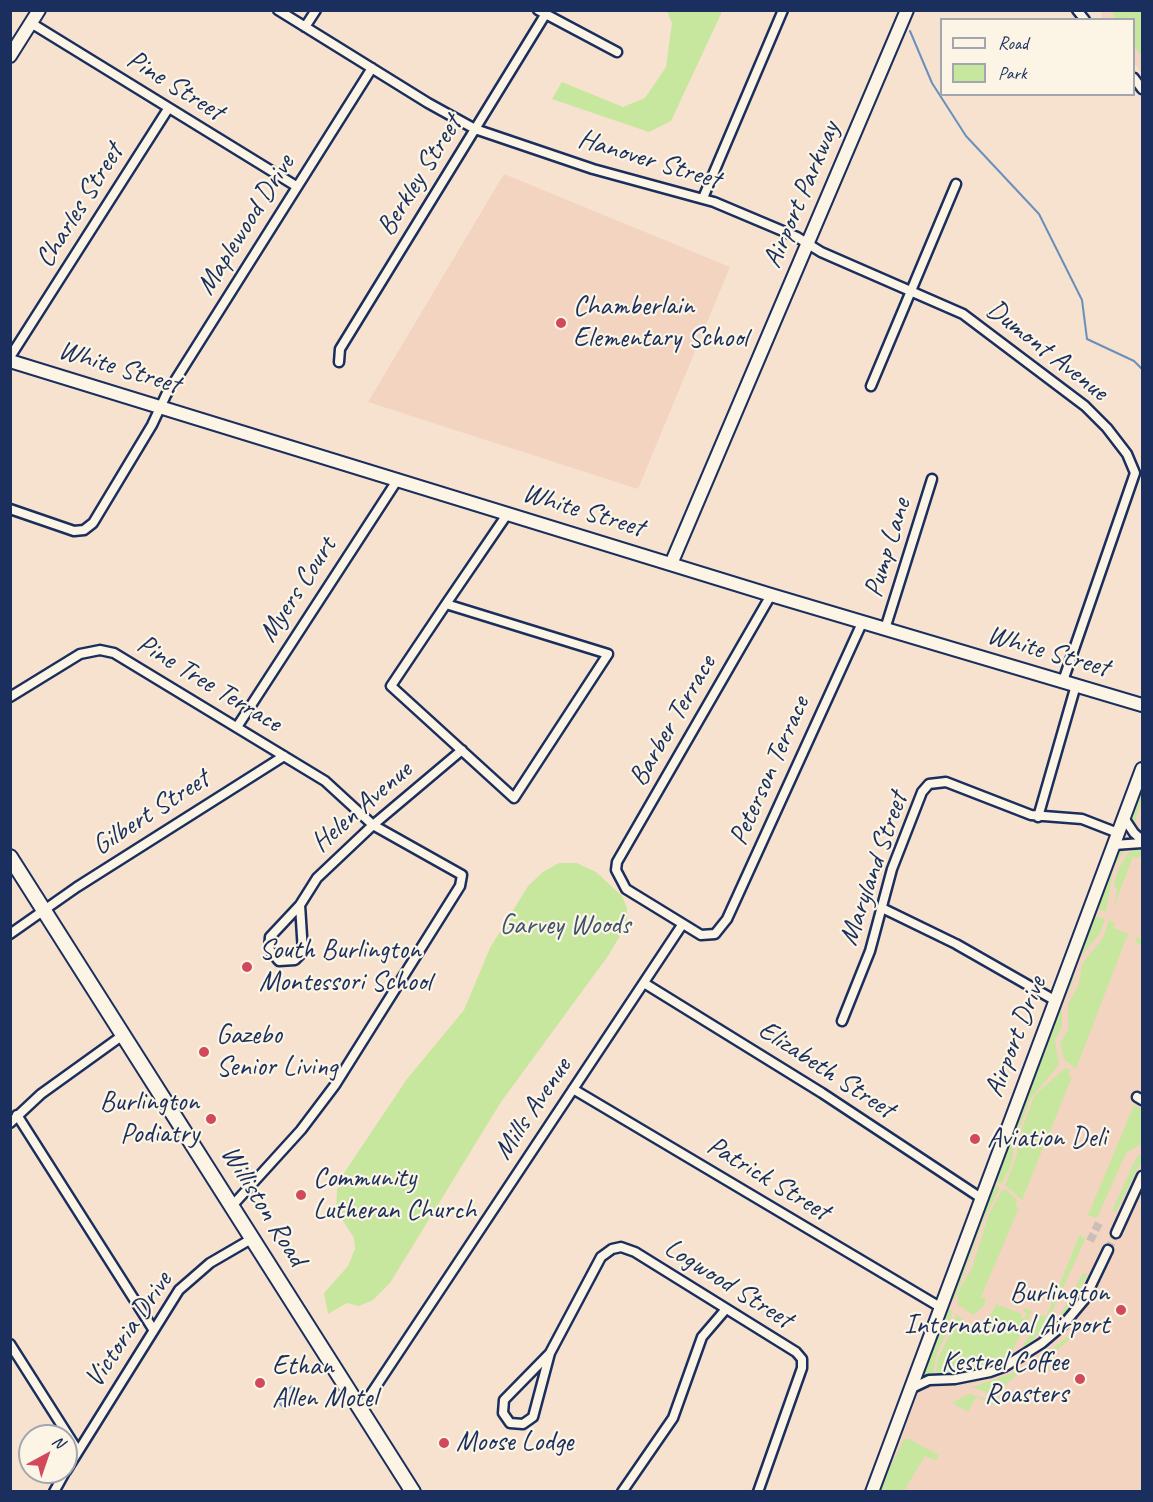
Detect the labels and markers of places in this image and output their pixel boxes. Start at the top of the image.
place label: Chamberlain Elementary School [573,290,748,356]
marker: Chamberlain Elementary School [554,316,568,330]
place label: South Burlington Montessori School [259,934,431,1000]
marker: South Burlington Montessori School [240,960,254,974]
place label: Gazebo Senior Living [216,1019,337,1085]
marker: Gazebo Senior Living [197,1045,211,1059]
place label: Burlington Podiatry [100,1086,199,1152]
marker: Burlington Podiatry [204,1112,218,1126]
place label: Aviation Deli [987,1122,1107,1156]
marker: Aviation Deli [968,1132,982,1146]
place label: Community Lutheran Church [313,1162,476,1228]
marker: Community Lutheran Church [294,1188,308,1202]
place label: Burlington International Airport [904,1277,1109,1343]
marker: Burlington International Airport [1114,1303,1128,1317]
place label: Kestrel Coffee Roasters [941,1346,1068,1412]
place label: Ethan Allen Motel [272,1350,377,1416]
marker: Kestrel Coffee Roasters [1073,1372,1087,1386]
marker: Ethan Allen Motel [253,1376,267,1390]
place label: Moose Lodge [456,1426,573,1460]
marker: Moose Lodge [437,1436,451,1450]

